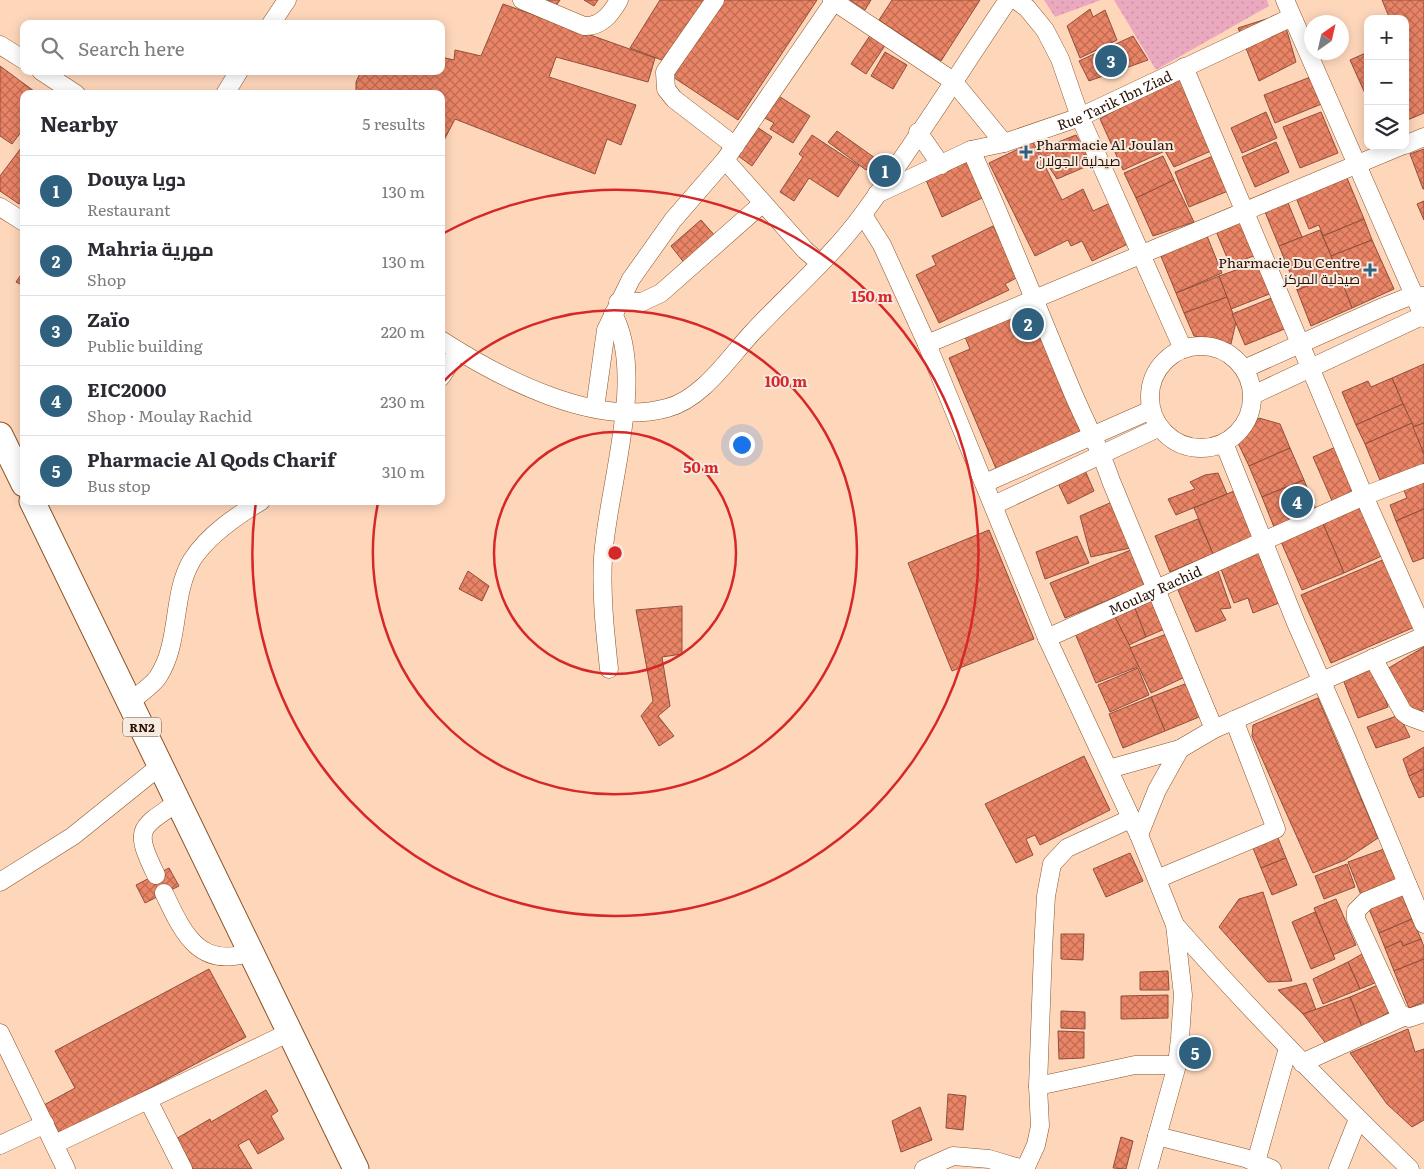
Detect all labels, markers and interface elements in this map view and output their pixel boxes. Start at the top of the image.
north arrow [1304,15,1349,60]
map controls [1364,15,1409,150]
button: + [1364,15,1409,60]
search box [20,20,445,75]
icon: search [38,34,66,62]
text: Search here [78,34,185,62]
pin: 3 [1095,42,1127,80]
button: − [1364,60,1409,105]
street label: Rue Tarik Ibn Ziad [1054,65,1175,134]
button: layers [1364,105,1409,150]
text: Nearby [40,107,118,138]
text: 5 results [362,111,425,135]
place label: Pharmacie Al Joulan صيدلية الجولان [1036,134,1174,170]
marker: Pharmacie Al Joulan صيدلية الجولان [1020,146,1032,158]
pin: 1 [869,152,901,190]
text: Douya دويا [87,164,186,192]
text: 1 [53,179,59,203]
text: 130 m [382,179,425,203]
text: Restaurant [87,197,171,221]
text: Mahria مهرية [87,234,214,262]
text: 2 [52,249,60,273]
text: 130 m [382,249,425,273]
place label: Pharmacie Du Centre صيدلية المركز [1218,252,1360,288]
marker: Pharmacie Du Centre صيدلية المركز [1364,264,1376,276]
text: Shop [87,267,126,291]
text: 150 m [851,284,893,307]
text: Zaïo [87,305,130,333]
pin: 2 [1012,305,1044,343]
text: 3 [52,319,60,343]
text: 220 m [381,319,425,343]
text: Public building [87,333,203,357]
text: 100 m [765,369,807,392]
text: EIC2000 [87,375,166,403]
text: 4 [51,389,61,413]
text: 230 m [380,389,425,413]
text: Shop · Moulay Rachid [87,403,252,427]
your location [729,432,755,458]
text: Pharmacie Al Qods Charif [87,445,335,473]
text: 50 m [683,455,719,478]
text: 5 [52,459,60,483]
text: 310 m [382,459,425,483]
text: Bus stop [87,473,151,497]
pin: 4 [1281,483,1313,521]
centre of rings [606,544,624,562]
street label: Moulay Rachid [1105,560,1205,619]
road number: RN2 [123,718,161,736]
pin: 5 [1179,1034,1211,1072]

